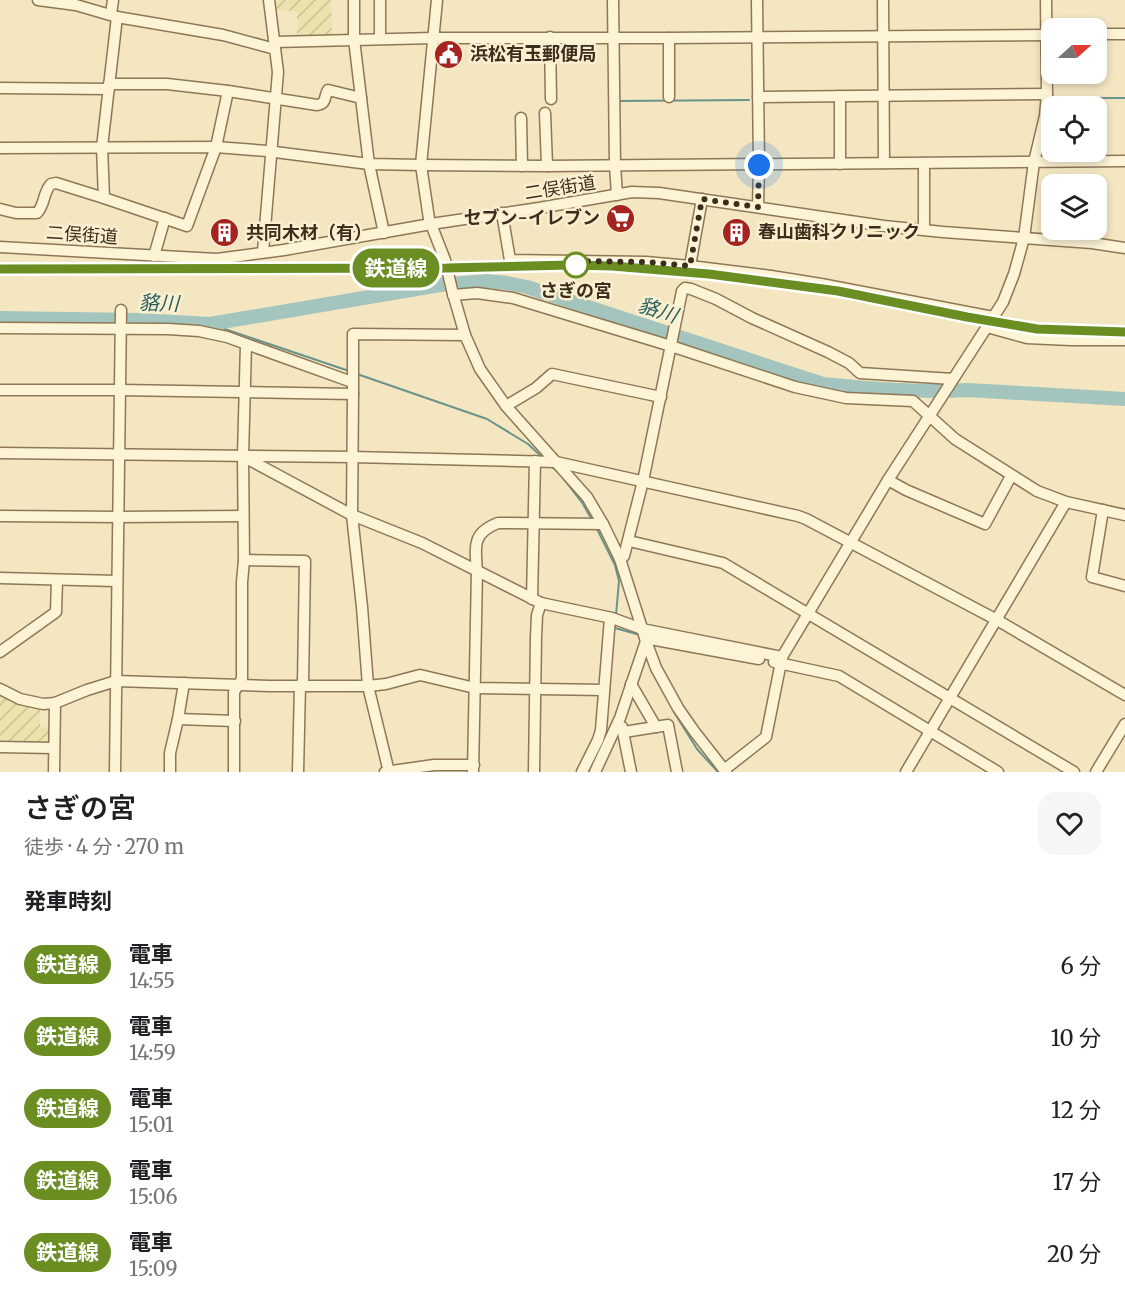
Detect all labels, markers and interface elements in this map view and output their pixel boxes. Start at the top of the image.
north arrow [1041,18,1107,84]
map controls [1041,18,1107,240]
public building icon: 浜松有玉郵便局 [433,38,465,70]
place label: 浜松有玉郵便局 [470,42,596,65]
button: locate [1041,96,1107,162]
your location [744,150,774,180]
street label: 二俣街道 [523,171,597,204]
button: layers [1041,174,1107,240]
supermarket icon: セブン-イレブン [605,202,637,234]
place label: セブン-イレブン [464,206,600,229]
building icon: 春山歯科クリニック [721,216,753,248]
building icon: 共同木材（有） [209,217,241,249]
place label: 春山歯科クリニック [758,220,920,243]
street label: 二俣街道 [45,221,119,248]
place label: 共同木材（有） [246,221,372,244]
line badge: 鉄道線 [362,248,430,288]
marker: さぎの宮 [563,252,589,278]
text: 鉄道線 [365,255,428,282]
place label: さぎの宮 [540,279,612,302]
water label: 貉川 [139,289,181,316]
water label: 貉川 [635,291,683,328]
text: さぎの宮 [24,790,136,826]
button: heart [1038,792,1101,855]
text: 徒歩 · 4 分 · 270 m [24,834,184,859]
text: 発車時刻 [24,887,112,915]
text: 電車 [129,940,173,968]
text: 鉄道線 [36,951,99,978]
text: 6 分 [1060,952,1101,980]
text: 14:55 [129,968,175,993]
text: 電車 [129,1012,173,1040]
text: 鉄道線 [36,1023,99,1050]
text: 10 分 [1051,1024,1101,1052]
text: 14:59 [129,1040,176,1065]
text: 電車 [129,1084,173,1112]
text: 鉄道線 [36,1095,99,1122]
text: 12 分 [1051,1096,1101,1124]
text: 15:01 [129,1112,174,1137]
text: 電車 [129,1156,173,1184]
text: 鉄道線 [36,1167,99,1194]
text: 17 分 [1053,1168,1101,1196]
text: 15:06 [129,1184,178,1209]
text: 電車 [129,1228,173,1256]
text: 鉄道線 [36,1239,99,1266]
text: 20 分 [1047,1240,1101,1268]
text: 15:09 [129,1256,178,1281]

